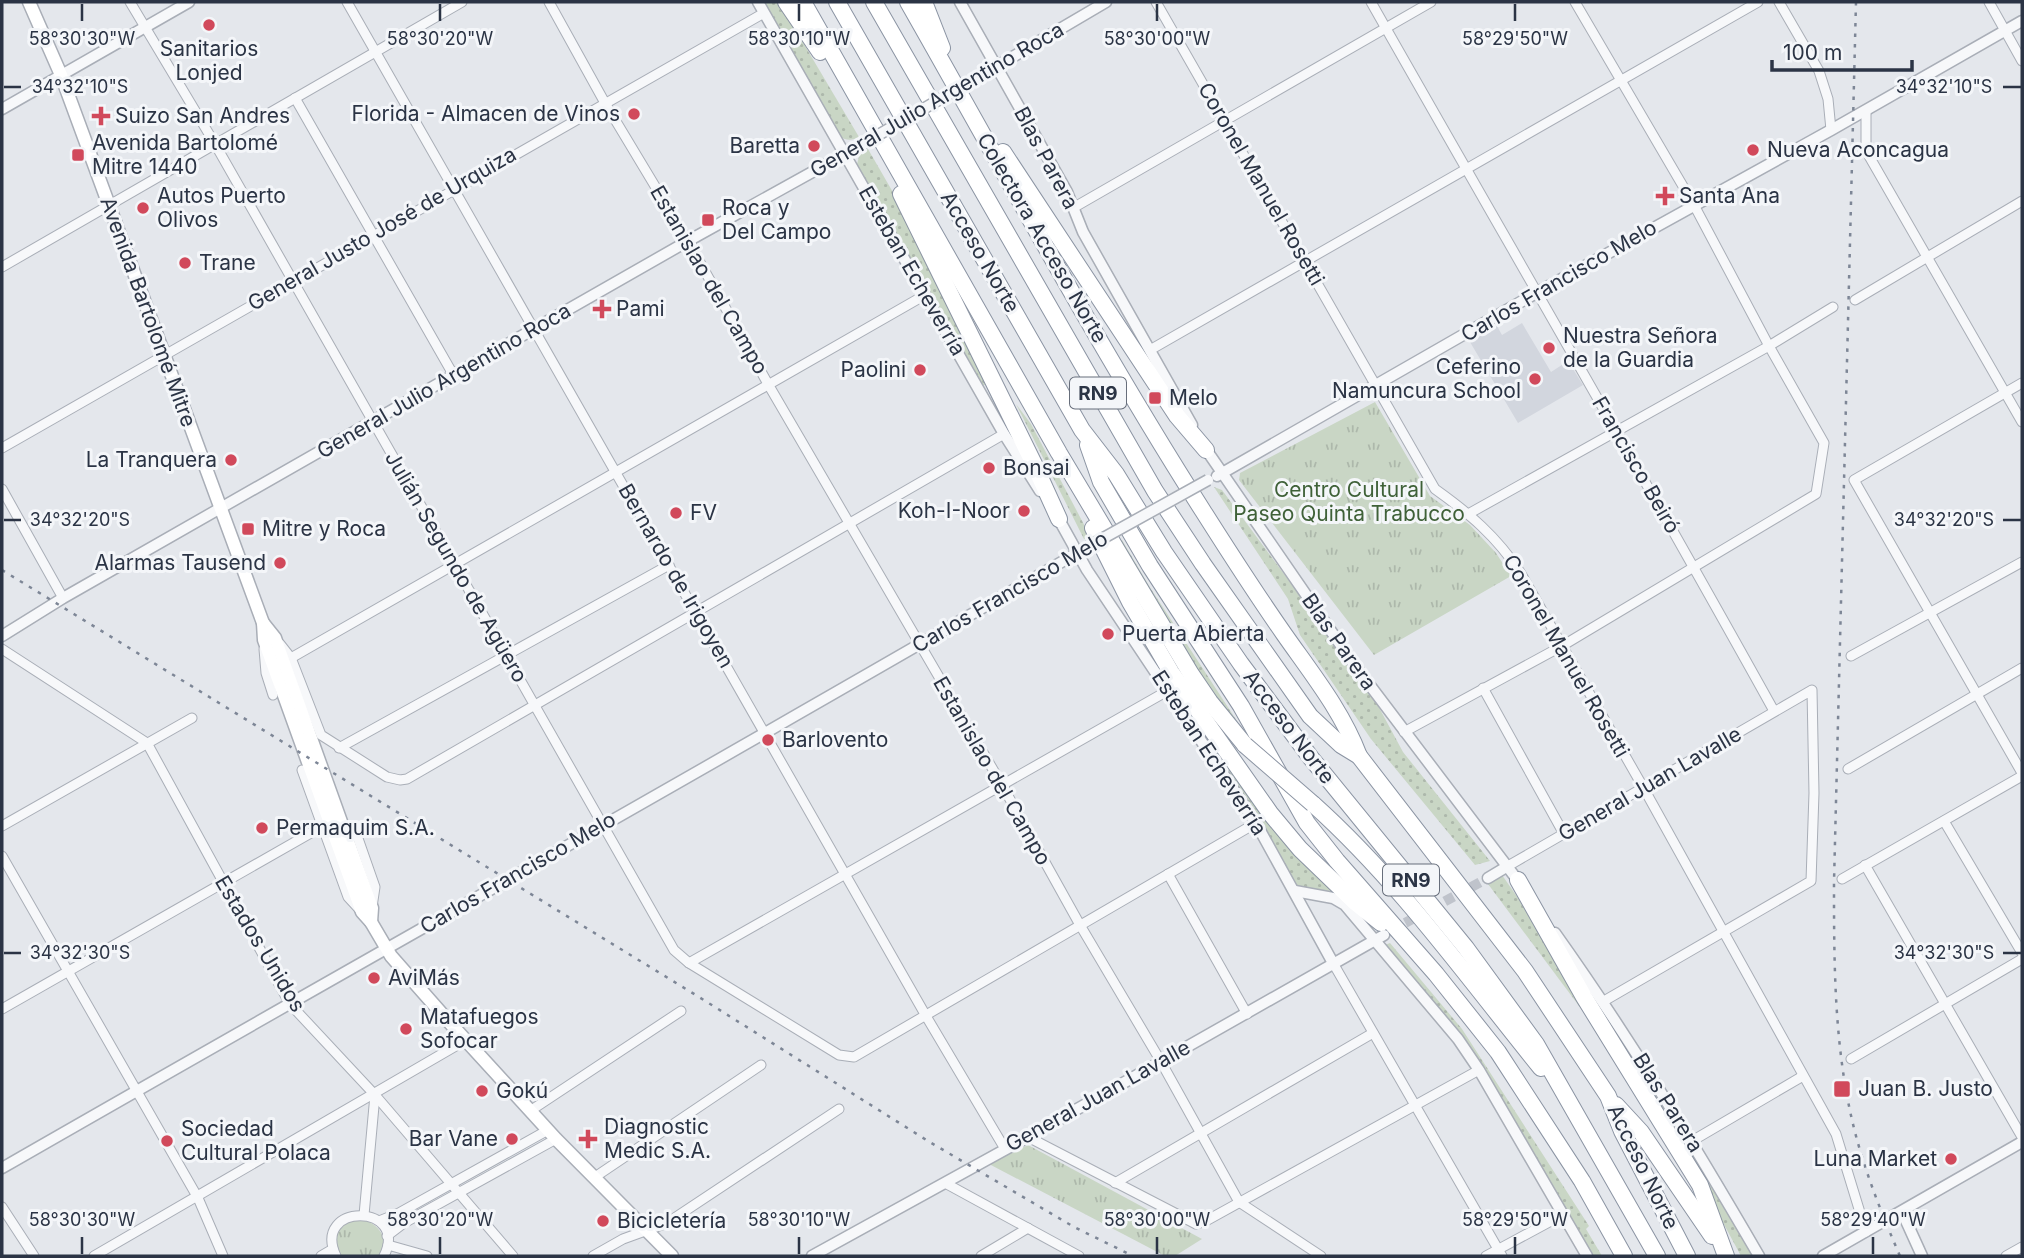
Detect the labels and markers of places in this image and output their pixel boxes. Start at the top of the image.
marker: Sanitarios Lonjed [201,17,217,33]
place label: Sanitarios Lonjed [160,36,258,85]
place label: Florida - Almacen de Vinos [352,101,620,126]
place label: Suizo San Andres [115,103,290,128]
marker: Florida - Almacen de Vinos [626,106,642,122]
marker: Suizo San Andres [93,108,109,124]
place label: Avenida Bartolomé Mitre 1440 [92,130,278,179]
place label: Baretta [730,133,800,158]
place label: Nueva Aconcagua [1767,137,1949,162]
marker: Baretta [806,138,822,154]
marker: Nueva Aconcagua [1745,142,1761,158]
marker: Avenida Bartolomé Mitre 1440 [70,147,86,163]
place label: Autos Puerto Olivos [157,183,286,232]
place label: Santa Ana [1679,183,1780,208]
marker: Santa Ana [1657,188,1673,204]
place label: Roca y Del Campo [722,195,831,244]
marker: Autos Puerto Olivos [135,200,151,216]
marker: Roca y Del Campo [700,212,716,228]
place label: Trane [199,250,256,275]
marker: Trane [177,255,193,271]
place label: Pami [616,296,665,321]
marker: Pami [594,301,610,317]
place label: Nuestra Señora de la Guardia [1563,323,1717,372]
marker: Nuestra Señora de la Guardia [1541,340,1557,356]
place label: Ceferino Namuncura School [1332,354,1521,403]
place label: Paolini [841,357,906,382]
marker: Paolini [912,362,928,378]
marker: Ceferino Namuncura School [1527,371,1543,387]
place label: Melo [1169,385,1218,410]
marker: Melo [1147,390,1163,406]
place label: La Tranquera [86,447,217,472]
marker: La Tranquera [223,452,239,468]
place label: Bonsai [1003,455,1070,480]
marker: Bonsai [981,460,997,476]
place label: Koh-I-Noor [898,498,1010,523]
place label: FV [690,500,717,525]
marker: Koh-I-Noor [1016,503,1032,519]
marker: FV [668,505,684,521]
place label: Mitre y Roca [262,516,386,541]
marker: Mitre y Roca [240,521,256,537]
place label: Alarmas Tausend [94,550,266,575]
marker: Alarmas Tausend [272,555,288,571]
place label: Puerta Abierta [1122,621,1265,646]
marker: Puerta Abierta [1100,626,1116,642]
place label: Barlovento [782,727,888,752]
marker: Barlovento [760,732,776,748]
place label: Permaquim S.A. [276,815,435,840]
marker: Permaquim S.A. [254,820,270,836]
place label: AviMás [388,965,460,990]
marker: AviMás [366,970,382,986]
place label: Matafuegos Sofocar [420,1004,539,1053]
marker: Matafuegos Sofocar [398,1021,414,1037]
place label: Juan B. Justo [1858,1076,1993,1101]
place label: Gokú [496,1078,548,1103]
marker: Juan B. Justo [1832,1079,1852,1099]
marker: Gokú [474,1083,490,1099]
place label: Diagnostic Medic S.A. [604,1114,711,1163]
place label: Sociedad Cultural Polaca [181,1116,331,1165]
place label: Bar Vane [409,1126,498,1151]
marker: Diagnostic Medic S.A. [578,1129,598,1149]
marker: Bar Vane [504,1131,520,1147]
marker: Sociedad Cultural Polaca [159,1133,175,1149]
place label: Luna Market [1813,1146,1937,1171]
marker: Luna Market [1943,1151,1959,1167]
place label: Bicicletería [617,1208,726,1233]
marker: Bicicletería [595,1213,611,1229]

